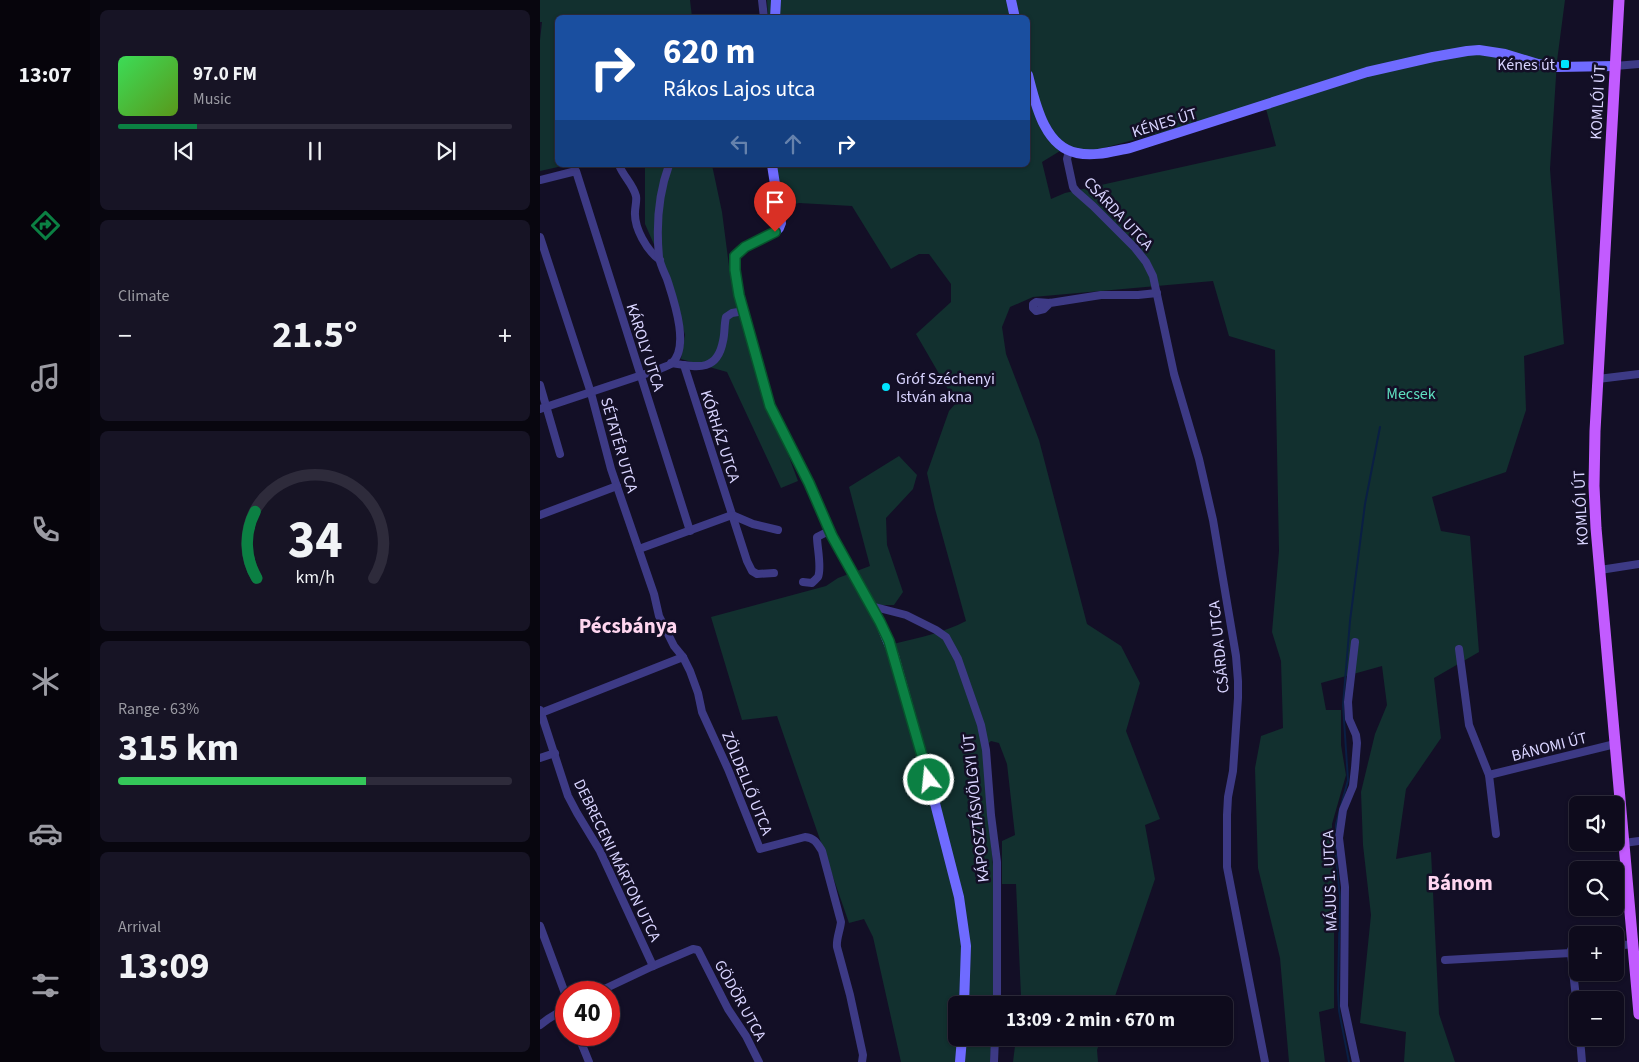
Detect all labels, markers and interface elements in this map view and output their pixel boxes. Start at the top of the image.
text: 620 m [663,27,755,77]
icon: right [580,35,645,100]
place label: Kénes út [1497,54,1556,76]
marker: Kénes út [1559,58,1571,70]
text: 13:07 [18,59,72,91]
text: 97.0 FM [193,61,257,88]
street label: KOMLÓI ÚT [1585,63,1611,140]
text: Rákos Lajos utca [663,73,815,105]
text: Music [193,88,231,110]
street label: KÉNES ÚT [1129,103,1200,143]
icon: left [726,130,754,158]
icon: ahead [779,130,807,158]
icon: right [832,130,860,158]
icon: previous [170,137,198,165]
icon: pause [301,137,329,165]
icon: next [432,137,460,165]
street label: CSÁRDA UTCA [1079,172,1158,255]
pin [754,181,796,232]
icon: arrive [761,188,789,216]
icon: directions [28,208,63,243]
text: Climate [118,285,169,307]
street label: KÁROLY UTCA [620,301,670,394]
text: 21.5° [272,308,358,362]
text: − [118,316,132,356]
text: + [498,316,512,356]
icon: music [28,360,63,395]
place label: Gróf Széchenyi István akna [896,368,995,408]
marker: Gróf Széchenyi István akna [880,381,892,393]
park label: Mecsek [1386,383,1436,405]
street label: KÓRHÁZ UTCA [695,387,745,486]
street label: SÉTATÉR UTCA [595,395,643,496]
street label: KOMLÓI ÚT [1568,469,1594,546]
text: 34 [288,504,342,578]
icon: phone [28,512,63,547]
text: km/h [295,565,335,590]
street label: CSÁRDA UTCA [1203,599,1235,694]
district label: Pécsbánya [579,611,677,641]
icon: climate [28,664,63,699]
text: Range · 63% [118,698,199,720]
text: 315 km [118,721,239,775]
street label: BÁNOMI ÚT [1509,727,1590,767]
street label: ZÖLDELLŐ UTCA [716,728,778,839]
street label: KÁPOSZTÁSVÖLGYI ÚT [957,732,995,883]
position arrow [902,753,954,805]
street label: DEBRECENI MÁRTON UTCA [568,775,666,946]
map controls [1569,796,1624,1046]
button: sound [1569,796,1624,851]
icon: car [28,816,63,851]
street label: MÁJUS 1. UTCA [1317,830,1343,932]
button: search [1569,861,1624,916]
district label: Bánom [1427,868,1493,898]
text: Arrival [118,916,161,938]
button: + [1569,926,1624,981]
text: 13:09 [118,939,210,993]
street label: GÖDÖR UTCA [709,956,772,1045]
icon: filters [28,968,63,1003]
speed limit sign: 40 [555,981,620,1046]
button: − [1569,991,1624,1046]
text: 13:09 · 2 min · 670 m [1006,1007,1175,1034]

